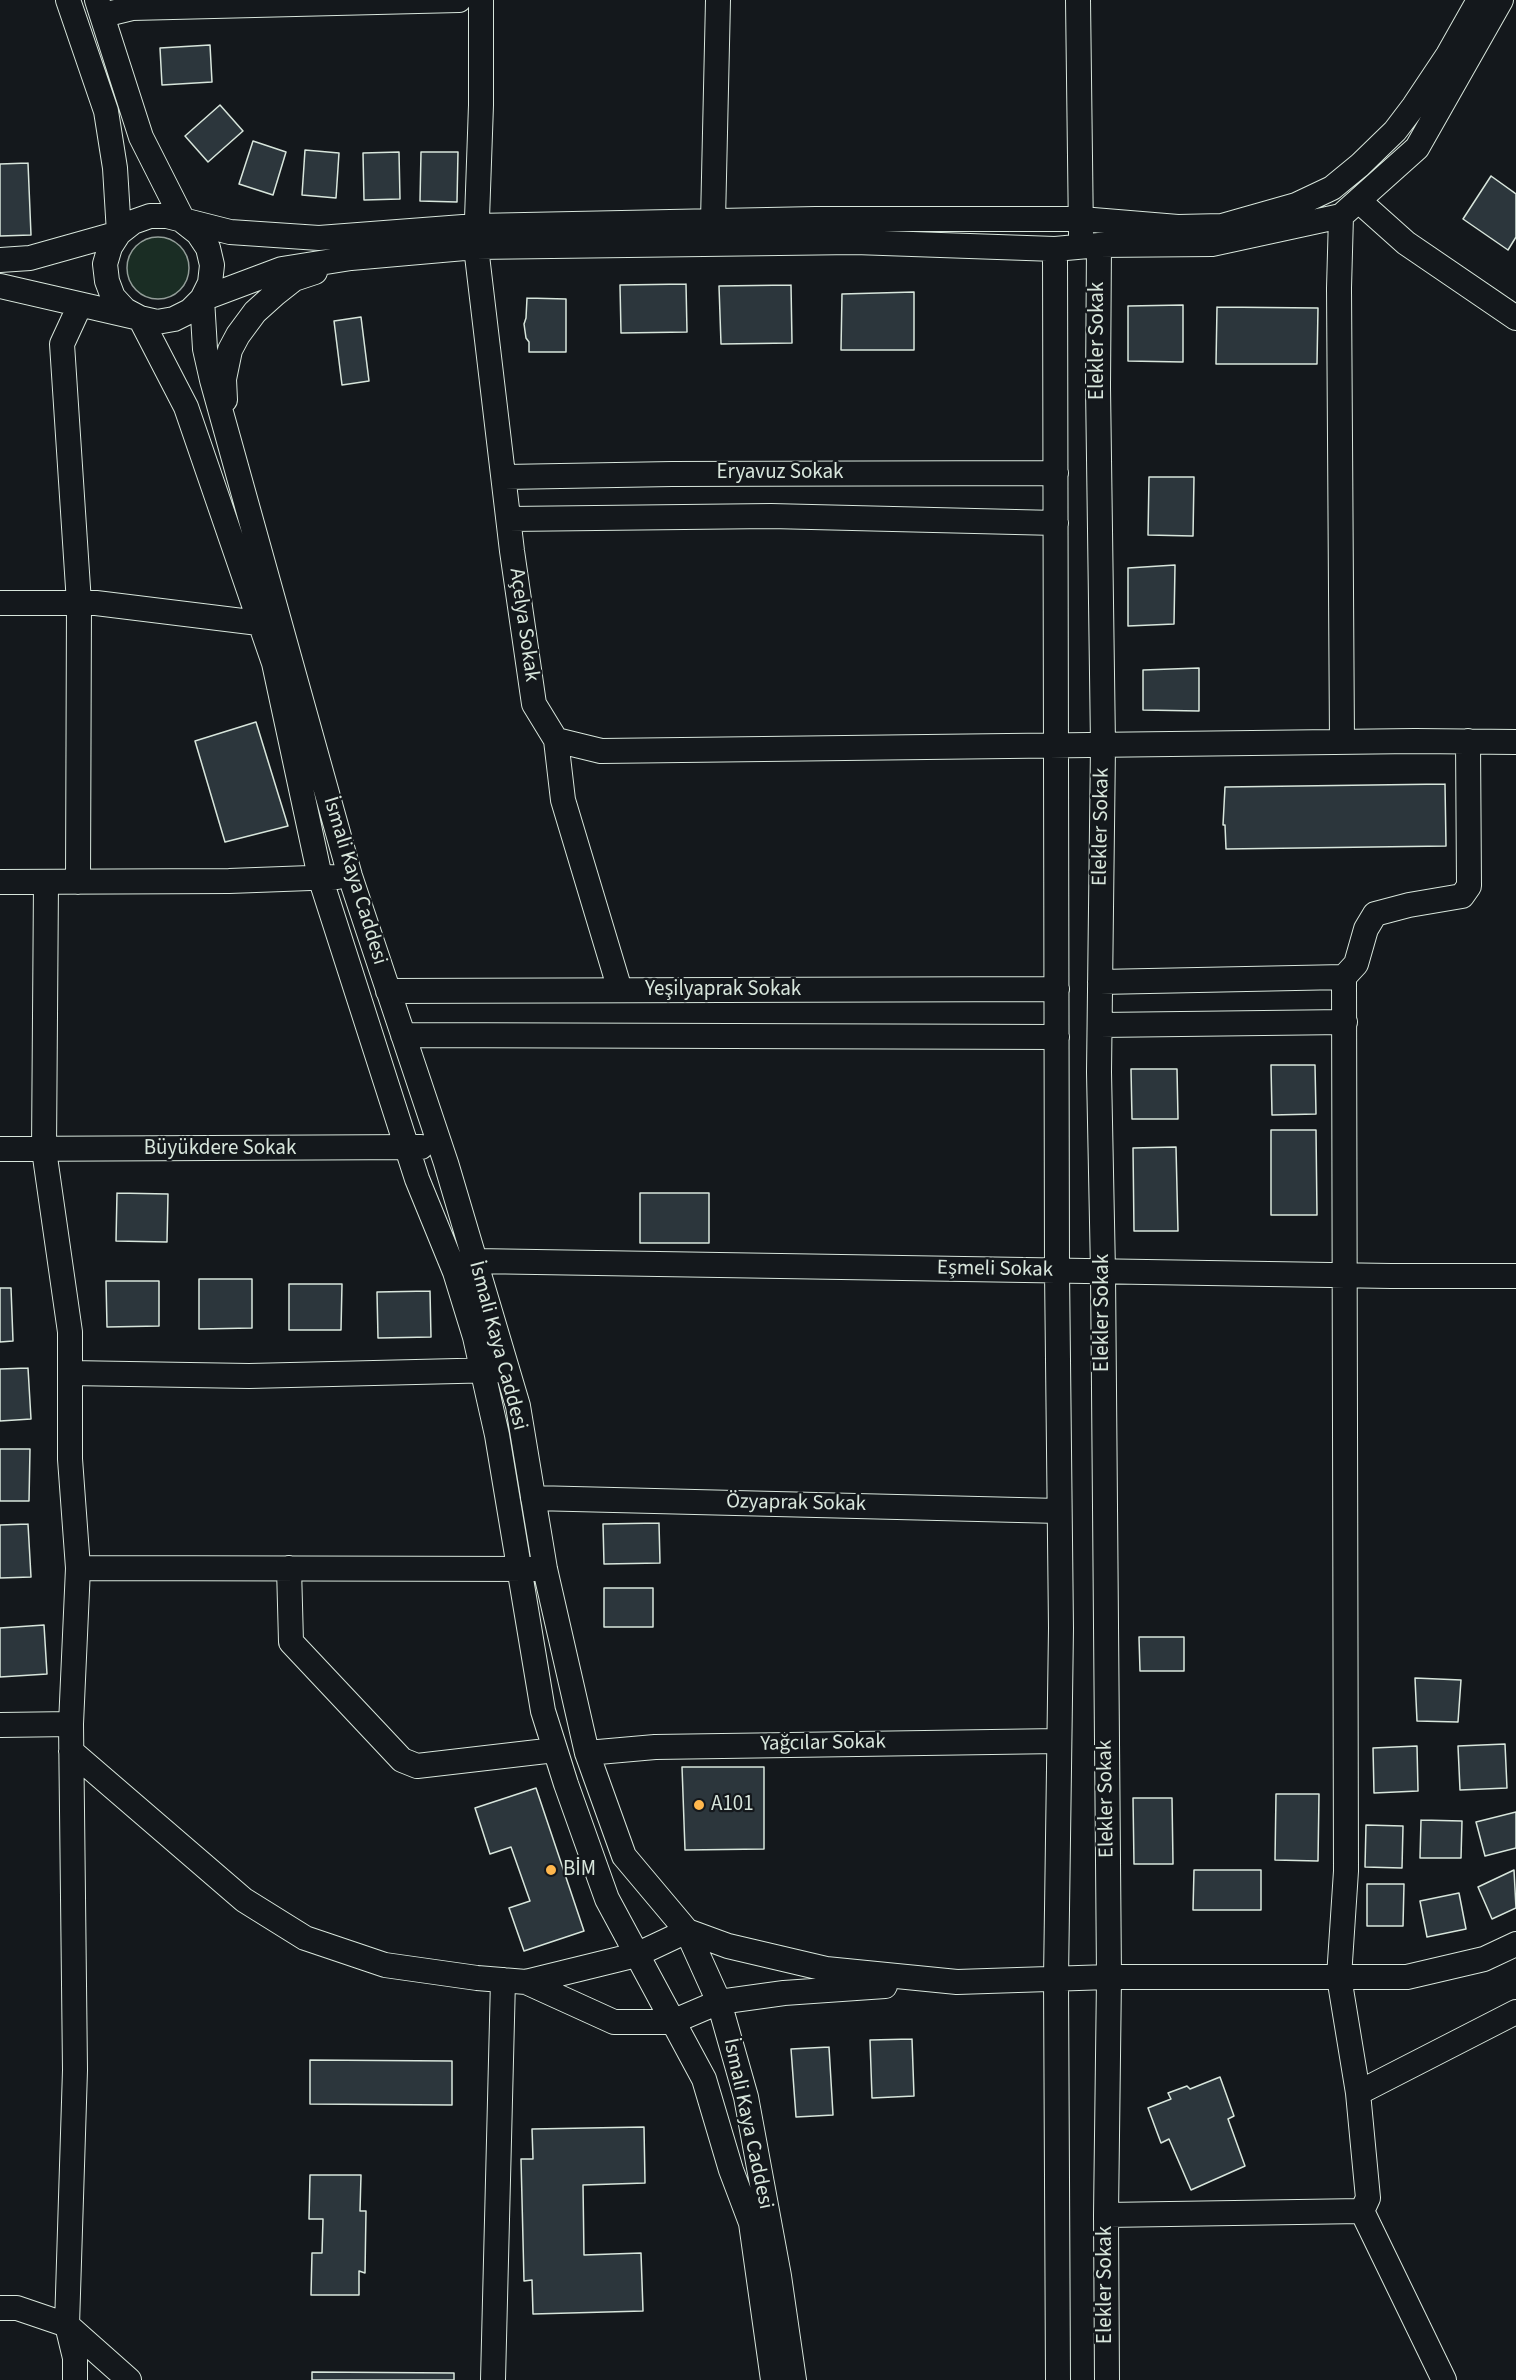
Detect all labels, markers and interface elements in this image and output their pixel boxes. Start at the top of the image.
street label: Elekler Sokak [1085,282,1111,400]
street label: Eryavuz Sokak [717,460,843,486]
street label: Açelya Sokak [503,567,543,683]
street label: Elekler Sokak [1088,768,1116,886]
street label: İsmali Kaya Caddesi [316,794,392,968]
street label: Yeşilyaprak Sokak [645,977,801,1003]
street label: Büyükdere Sokak [144,1136,296,1162]
street label: Elekler Sokak [1090,1254,1116,1372]
street label: Eşmeli Sokak [937,1256,1053,1284]
street label: İsmali Kaya Caddesi [462,1259,532,1433]
street label: Özyaprak Sokak [726,1490,866,1518]
street label: Yağcılar Sokak [760,1730,886,1758]
street label: Elekler Sokak [1093,1740,1121,1858]
place label: A101 [711,1792,754,1818]
marker: A101 [692,1798,706,1812]
place label: BİM [563,1857,596,1883]
marker: BİM [544,1863,558,1877]
street label: İsmali Kaya Caddesi [717,2036,777,2212]
street label: Elekler Sokak [1093,2226,1119,2344]

